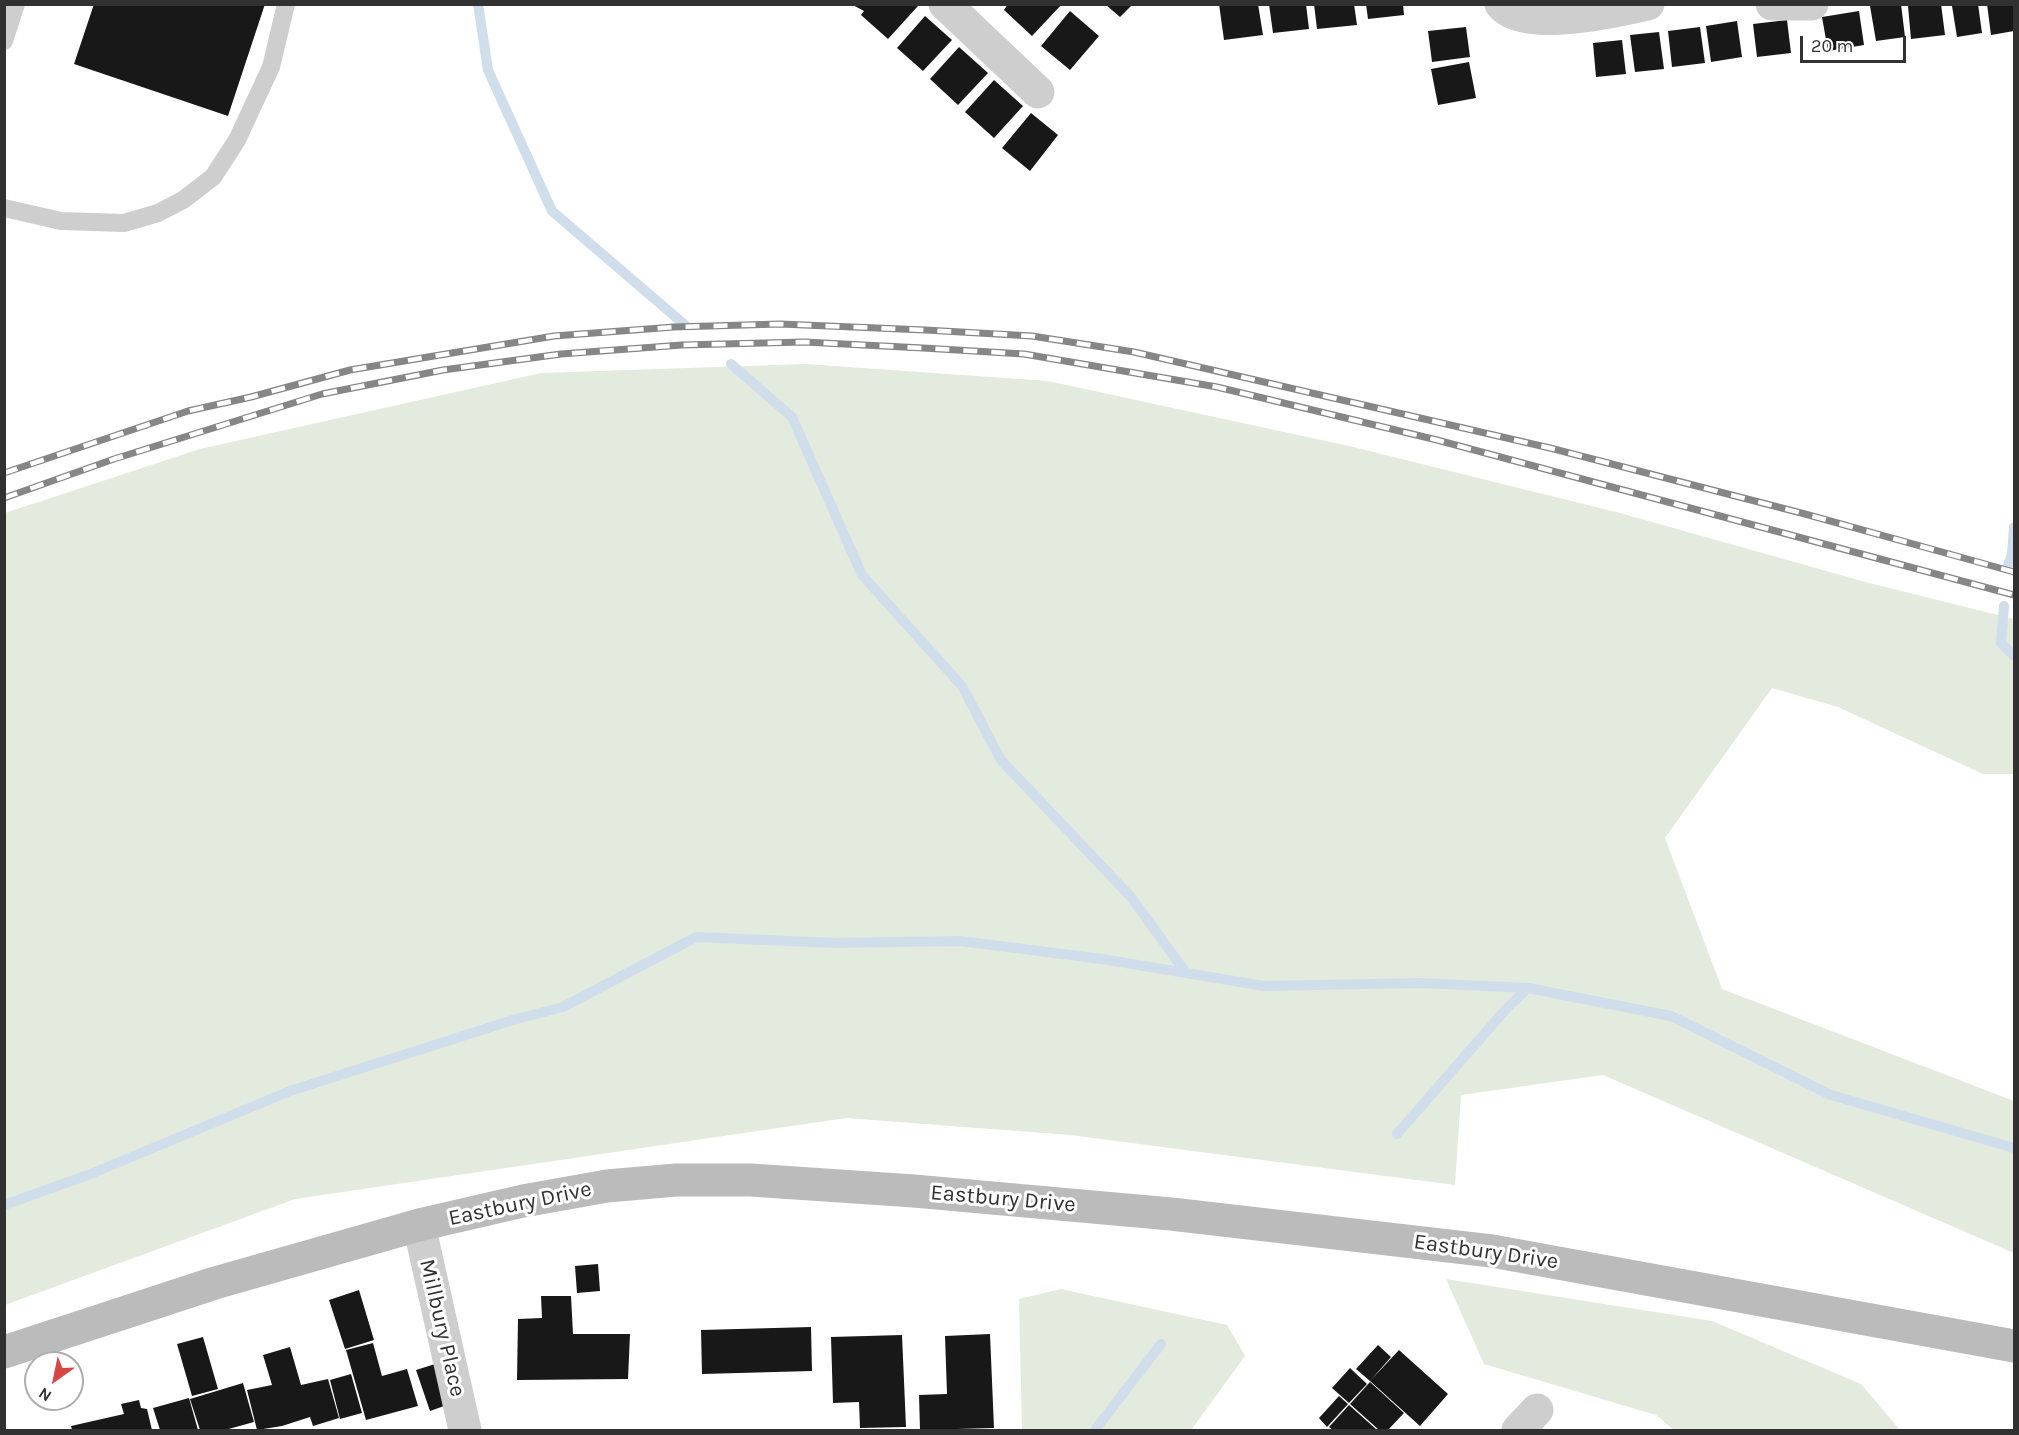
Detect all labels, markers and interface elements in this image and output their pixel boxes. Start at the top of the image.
scale bar [1803,24,1910,62]
text: 20 m [1811,35,1853,57]
street label: Eastbury Drive [446,1176,594,1232]
street label: Eastbury Drive [929,1180,1077,1218]
street label: Eastbury Drive [1412,1229,1560,1275]
street label: Millbury Place [413,1257,471,1399]
north arrow [24,1351,84,1411]
text: N [35,1384,55,1406]

